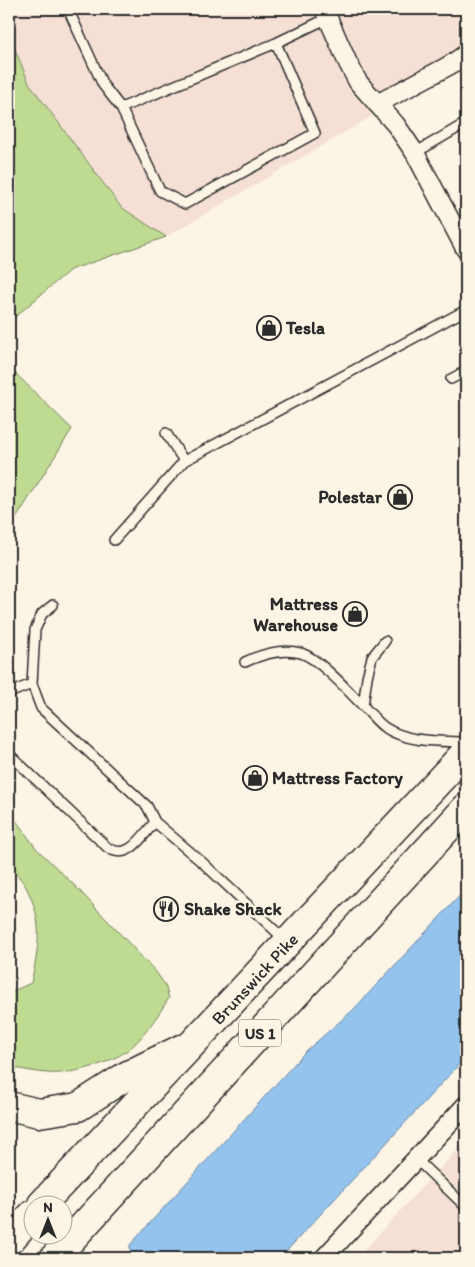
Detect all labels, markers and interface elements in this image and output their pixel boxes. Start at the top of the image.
shop icon: Tesla [256,315,282,341]
place label: Tesla [285,317,325,339]
shop icon: Polestar [387,484,413,510]
place label: Polestar [318,486,383,508]
place label: Mattress Warehouse [253,593,338,636]
shop icon: Mattress Warehouse [342,601,368,627]
shop icon: Mattress Factory [242,765,268,791]
place label: Mattress Factory [272,767,403,789]
restaurant icon: Shake Shack [153,896,179,922]
place label: Shake Shack [184,898,282,920]
street label: Brunswick Pike [207,929,303,1029]
road number: US 1 [239,1020,281,1046]
north arrow [22,1194,72,1244]
text: N [43,1199,53,1216]

